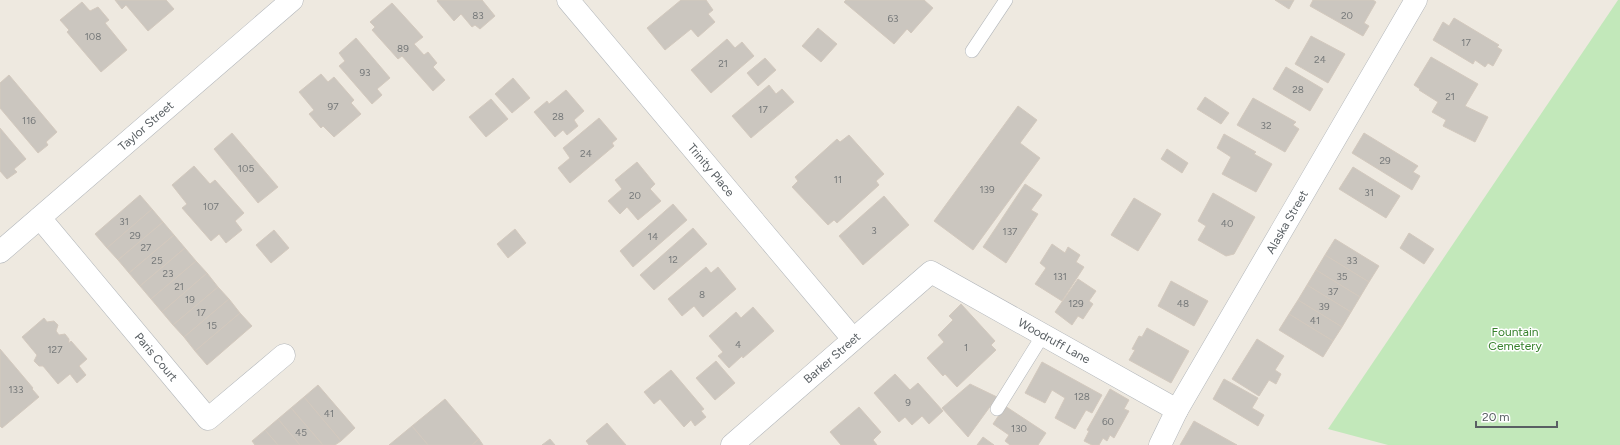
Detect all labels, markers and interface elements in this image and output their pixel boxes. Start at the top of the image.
house number: 83 [472,9,484,22]
house number: 20 [1341,9,1353,22]
house number: 63 [887,12,899,25]
house number: 108 [85,30,101,43]
house number: 17 [1461,36,1471,49]
house number: 89 [397,42,409,55]
house number: 24 [1314,53,1326,66]
house number: 21 [718,57,728,70]
house number: 93 [359,66,371,79]
house number: 28 [1292,83,1304,96]
house number: 21 [1445,90,1455,103]
street label: Taylor Street [116,98,177,154]
house number: 97 [327,100,339,113]
house number: 17 [758,103,768,116]
house number: 28 [552,110,564,123]
house number: 116 [22,114,36,127]
house number: 32 [1260,119,1272,132]
street label: Trinity Place [685,141,738,200]
house number: 24 [580,147,592,160]
house number: 29 [1379,154,1391,167]
house number: 105 [238,162,254,175]
house number: 11 [834,173,842,186]
house number: 139 [979,183,995,196]
house number: 31 [1364,186,1374,199]
street label: Alaska Street [1263,187,1311,256]
house number: 20 [629,189,641,202]
house number: 107 [203,200,220,213]
house number: 31 [119,215,129,228]
house number: 40 [1221,217,1233,230]
house number: 3 [871,224,877,237]
house number: 137 [1003,225,1018,238]
house number: 29 [129,229,141,242]
house number: 14 [648,230,658,243]
house number: 27 [141,241,152,254]
house number: 12 [668,253,678,266]
house number: 25 [151,254,163,267]
house number: 33 [1347,254,1357,267]
house number: 23 [162,267,174,280]
house number: 131 [1053,270,1067,283]
house number: 35 [1336,270,1348,283]
house number: 21 [174,280,184,293]
house number: 37 [1328,285,1339,298]
house number: 8 [699,288,705,301]
house number: 19 [185,293,195,306]
house number: 129 [1068,297,1084,310]
house number: 48 [1177,297,1189,310]
house number: 39 [1318,300,1330,313]
house number: 17 [196,306,206,319]
house number: 41 [1310,314,1320,327]
street label: Woodruff Lane [1016,315,1093,367]
house number: 15 [207,319,217,332]
park label: Fountain Cemetery [1488,325,1542,353]
street label: Barker Street [801,329,863,386]
street label: Paris Court [132,330,181,385]
house number: 4 [735,338,741,351]
house number: 1 [964,341,968,354]
house number: 127 [47,343,63,356]
house number: 133 [8,383,24,396]
house number: 128 [1074,390,1090,403]
house number: 9 [905,396,911,409]
scale bar [1476,403,1557,429]
house number: 41 [324,407,334,420]
text: 20 m [1482,410,1510,424]
house number: 60 [1102,415,1114,428]
house number: 130 [1011,422,1027,435]
house number: 45 [295,426,307,439]

